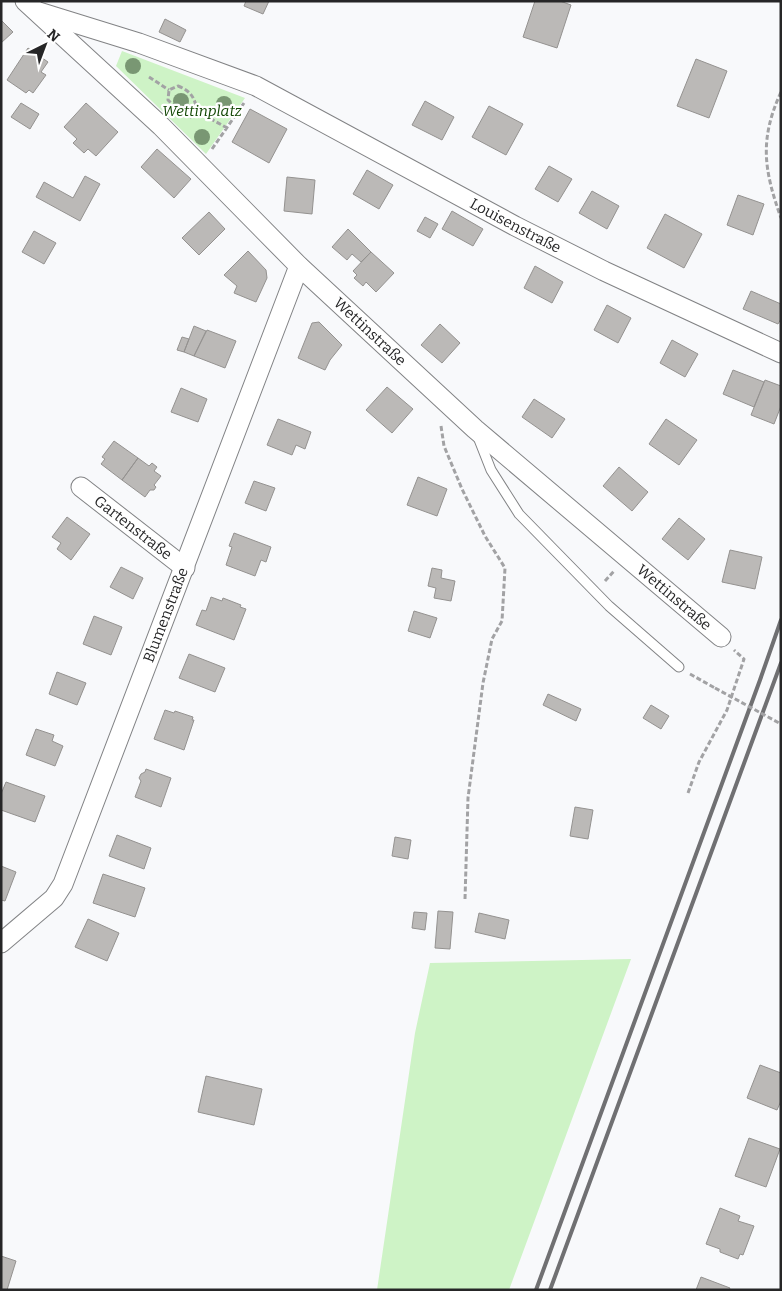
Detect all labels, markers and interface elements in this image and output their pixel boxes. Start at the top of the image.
north arrow [20,20,70,70]
text: N [44,26,63,46]
park label: Wettinplatz [162,102,242,120]
street label: Louisenstraße [467,194,564,257]
street label: Wettinstraße [330,294,410,370]
street label: Gartenstraße [91,492,175,563]
street label: Wettinstraße [633,561,715,634]
street label: Blumenstraße [139,565,192,665]

